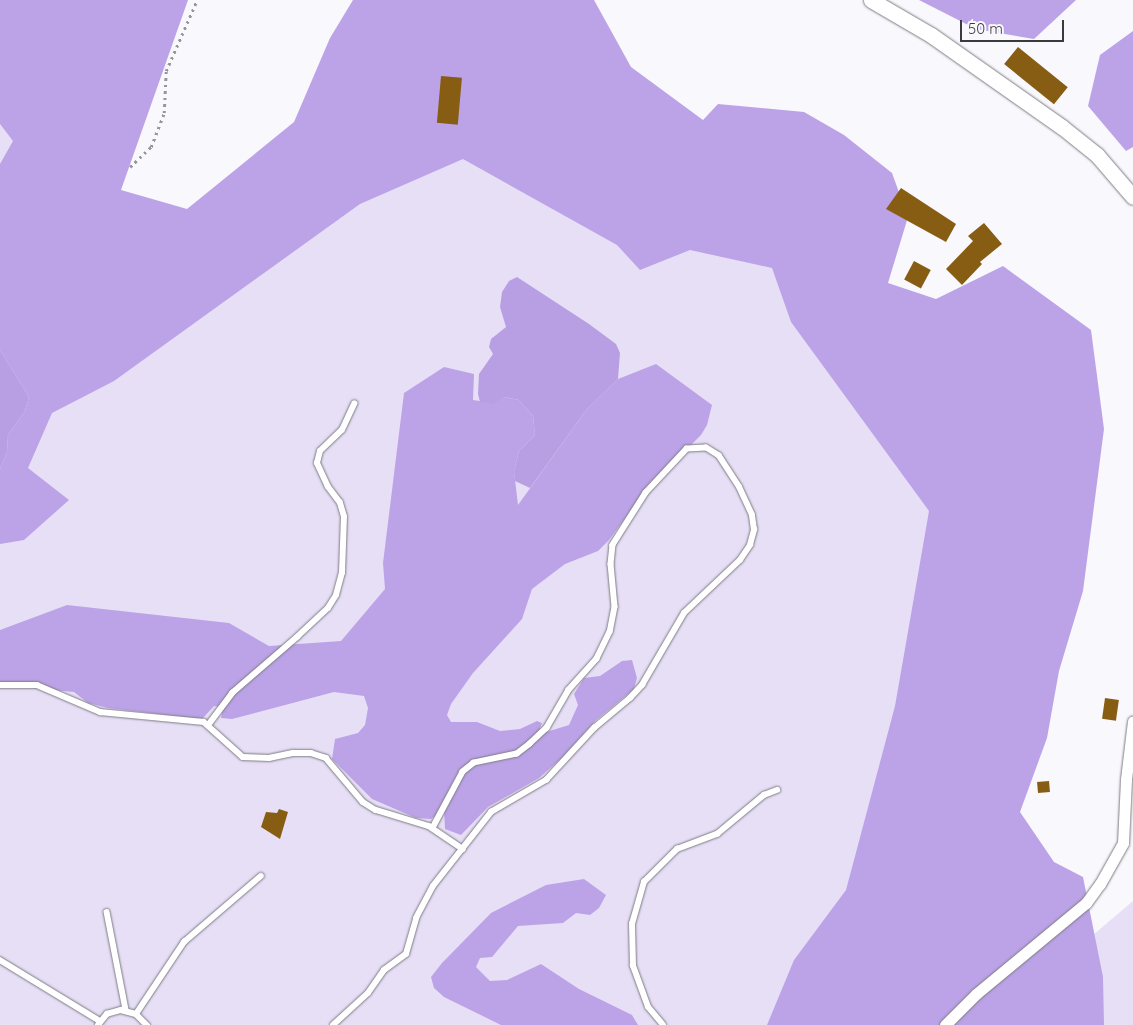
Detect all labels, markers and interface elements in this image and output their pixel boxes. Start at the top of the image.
scale bar [963,10,1067,42]
text: 50 m [968,19,1003,38]

